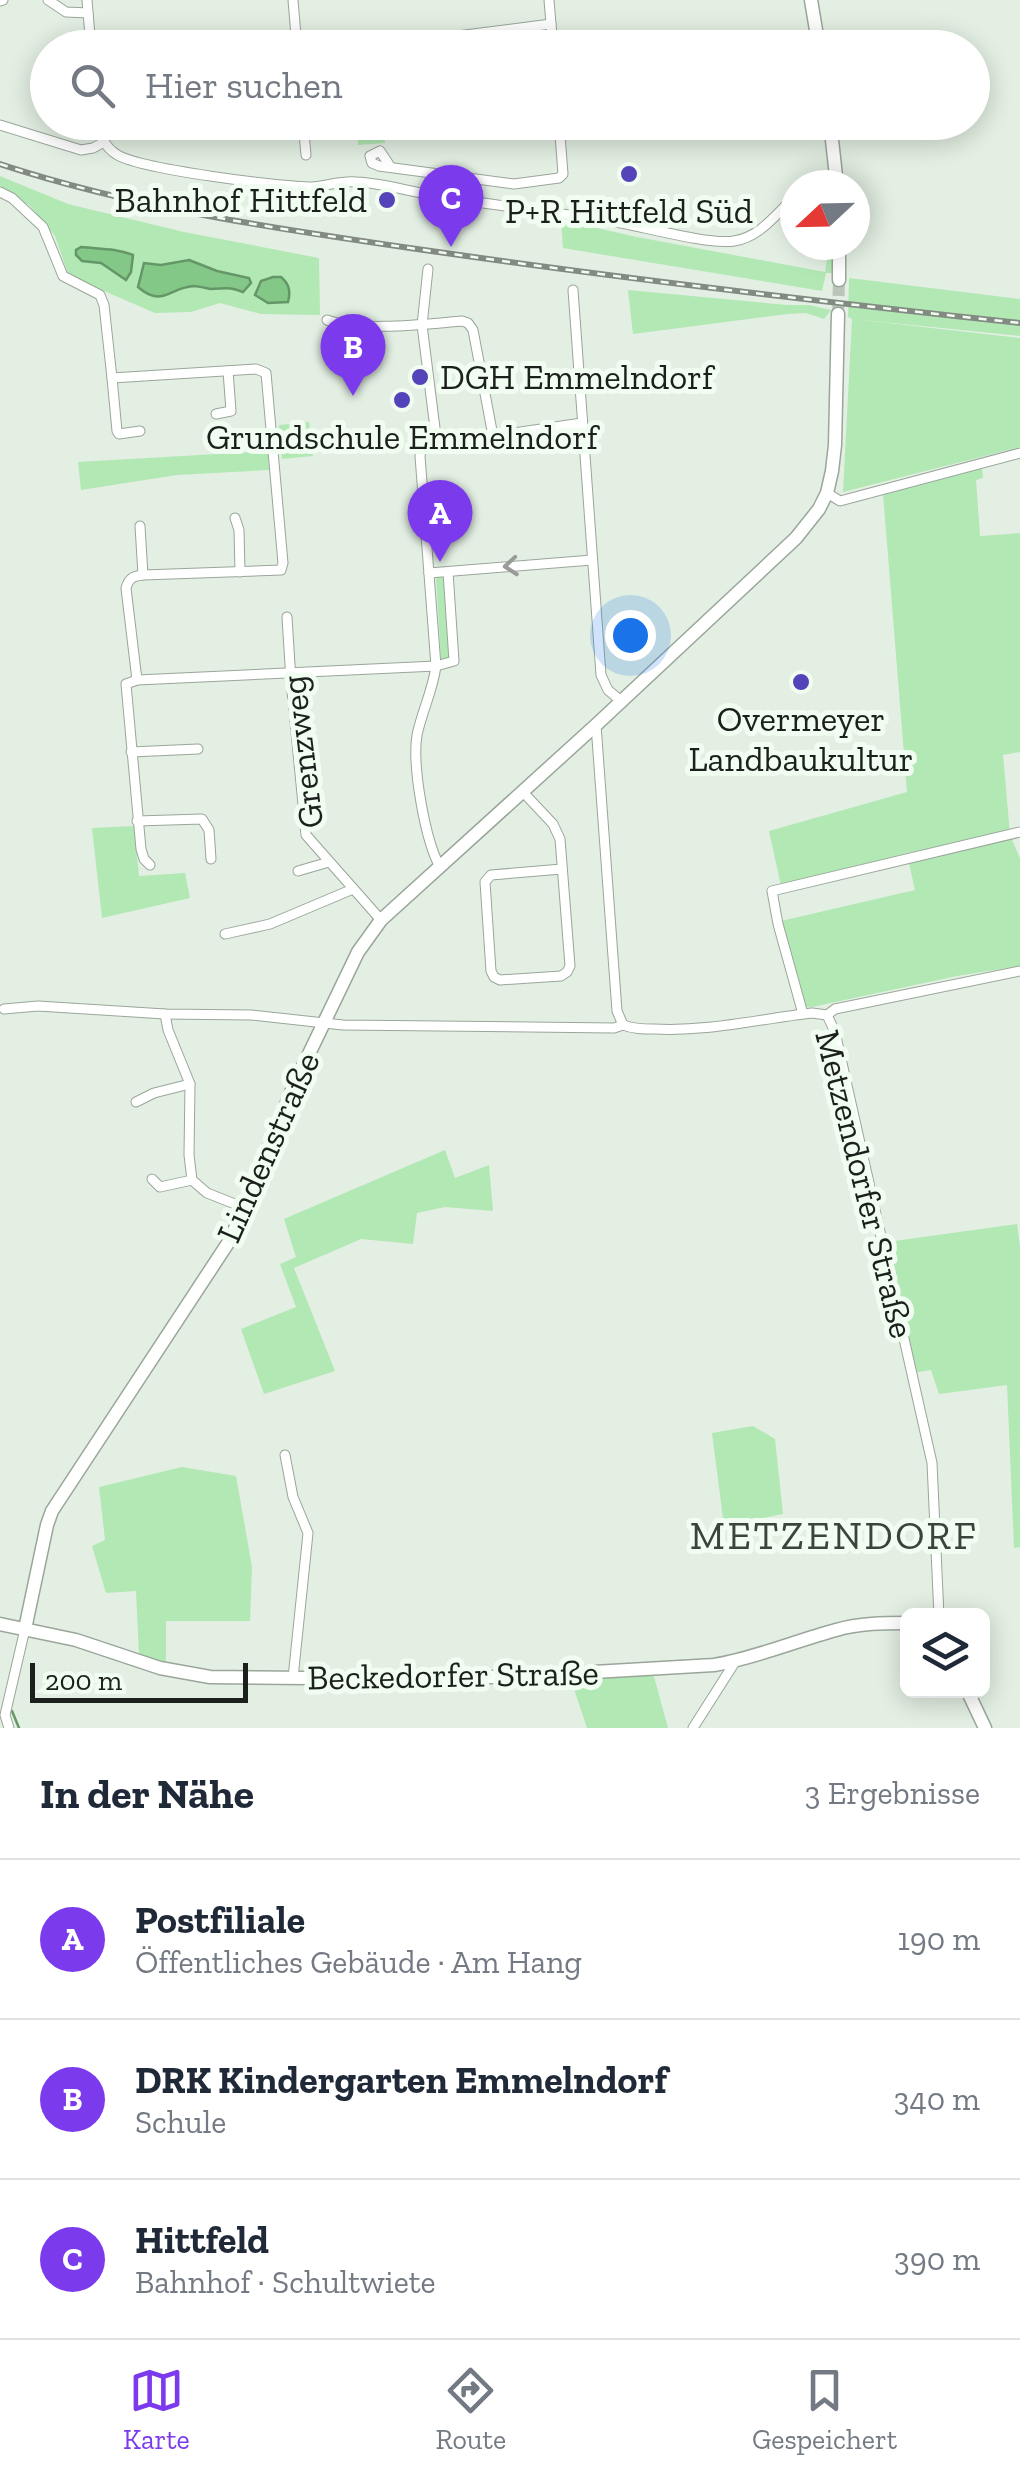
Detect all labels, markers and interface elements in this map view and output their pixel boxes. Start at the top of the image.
search box [30,30,990,140]
icon: search [65,58,120,113]
text: Hier suchen [145,62,343,108]
marker: P+R Hittfeld Süd [618,163,640,185]
pin: C [418,164,484,247]
north arrow [780,170,870,260]
place label: Bahnhof Hittfeld [115,179,367,221]
marker: Bahnhof Hittfeld [376,189,398,211]
place label: P+R Hittfeld Süd [505,190,753,232]
pin: B [320,314,386,396]
place label: DGH Emmelndorf [440,356,716,398]
marker: DGH Emmelndorf [409,366,431,388]
marker: Grundschule Emmelndorf [391,389,413,411]
place label: Grundschule Emmelndorf [206,416,601,458]
pin: A [408,480,472,562]
one-way arrow [502,555,518,577]
your location [605,610,656,661]
marker: Overmeyer Landbaukultur [790,671,812,693]
street label: Grenzweg [272,673,332,831]
place label: Overmeyer Landbaukultur [689,698,913,780]
street label: Metzendorfer Straße [806,1026,924,1342]
street label: Lindenstraße [207,1045,329,1249]
district label: METZENDORF [690,1511,978,1559]
map controls [900,1608,990,1698]
button: layers [900,1608,990,1698]
street label: Beckedorfer Straße [307,1651,599,1699]
scale bar [30,1658,248,1702]
text: 200 m [45,1664,122,1697]
text: In der Nähe [40,1768,254,1819]
text: 3 Ergebnisse [805,1774,980,1812]
text: Postfiliale [135,1897,305,1943]
text: A [62,1920,83,1958]
text: 190 m [897,1920,980,1958]
text: Öffentliches Gebäude · Am Hang [135,1943,582,1981]
text: DRK Kindergarten Emmelndorf [135,2057,667,2103]
text: B [63,2080,82,2118]
text: 340 m [894,2080,980,2118]
text: Schule [135,2103,226,2141]
text: Hittfeld [135,2217,269,2263]
text: C [62,2240,83,2278]
text: 390 m [894,2240,980,2278]
text: Bahnhof · Schultwiete [135,2263,436,2301]
tab: Karte [123,2363,190,2456]
tab: Route [436,2363,506,2456]
tab: Gespeichert [752,2363,897,2456]

